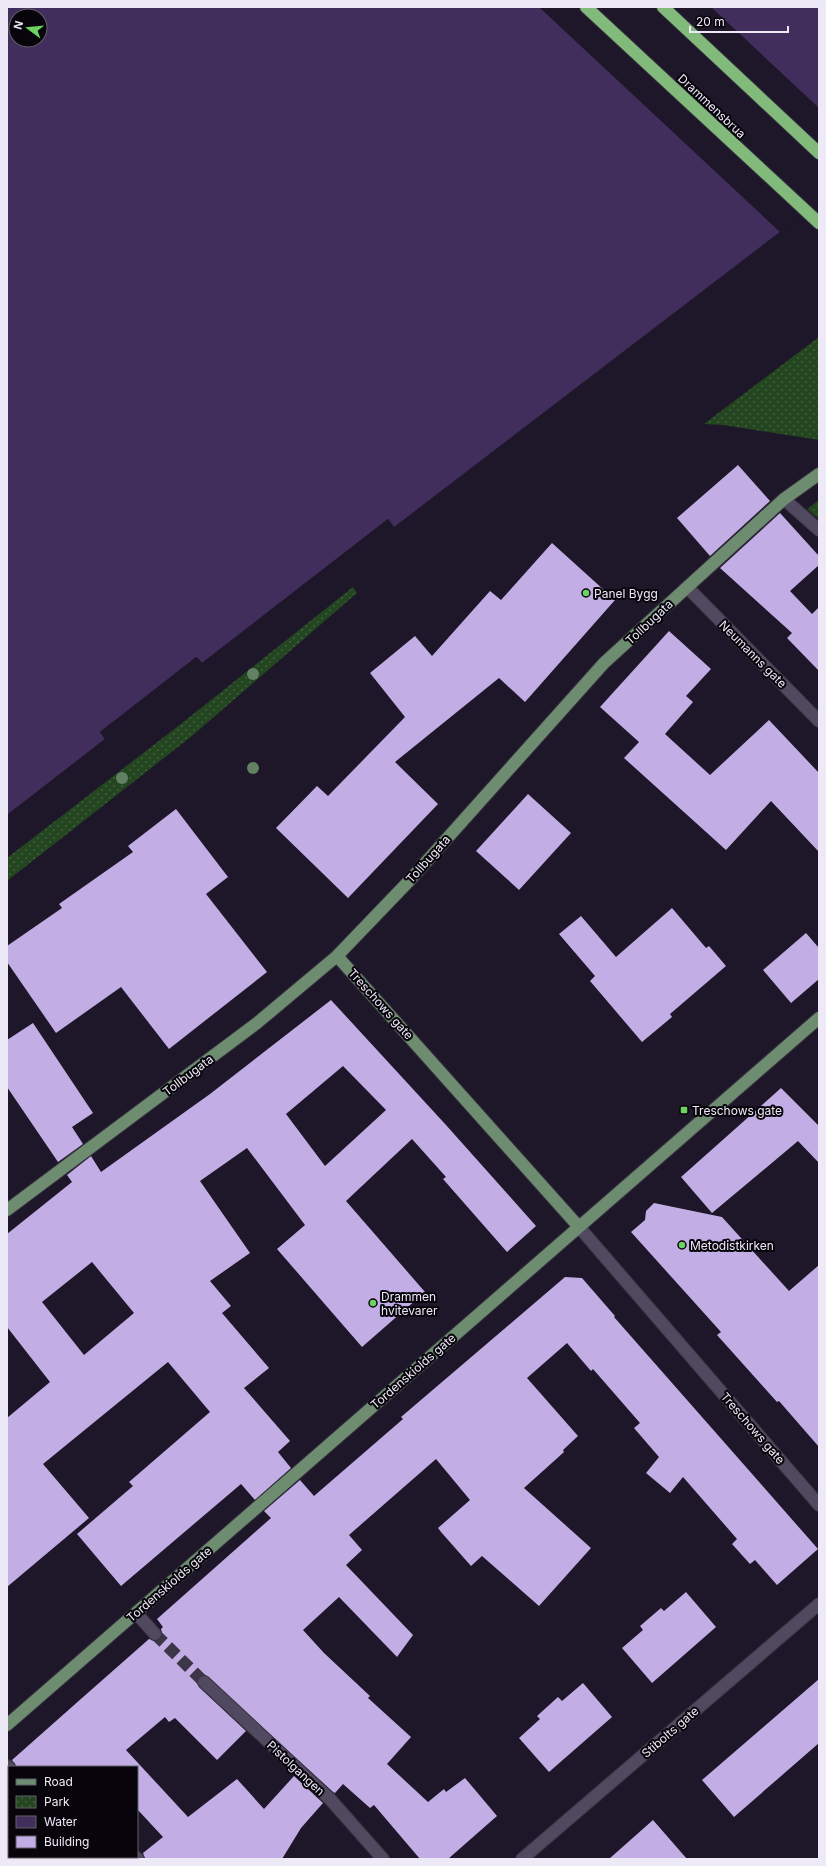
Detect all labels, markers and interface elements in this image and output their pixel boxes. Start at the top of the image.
north arrow [8,8,48,48]
scale bar [690,8,788,34]
text: 20 m [696,14,725,29]
text: N [11,19,26,31]
street label: Drammensbrua [675,71,749,141]
place label: Panel Bygg [594,586,658,601]
marker: Panel Bygg [581,588,591,598]
street label: Tollbugata [622,596,676,648]
street label: Neumanns gate [716,617,790,691]
street label: Tollbugata [403,832,453,886]
street label: Treschows gate [345,966,417,1042]
street label: Tollbugata [160,1051,216,1099]
place label: Treschows gate [692,1103,782,1118]
marker: Treschows gate [679,1105,689,1115]
place label: Metodistkirken [690,1238,774,1253]
marker: Metodistkirken [677,1240,687,1250]
place label: Drammen hvitevarer [381,1289,438,1318]
marker: Drammen hvitevarer [368,1298,378,1308]
street label: Tordenskiolds gate [367,1330,459,1412]
street label: Treschows gate [718,1389,788,1467]
street label: Tordenskiolds gate [123,1543,215,1625]
street label: Stibolts gate [638,1703,702,1761]
street label: Pistolgangen [264,1737,328,1799]
legend [8,1766,138,1858]
text: Road [44,1774,73,1789]
text: Park [44,1794,70,1809]
text: Water [44,1814,78,1829]
text: Building [44,1834,89,1849]

